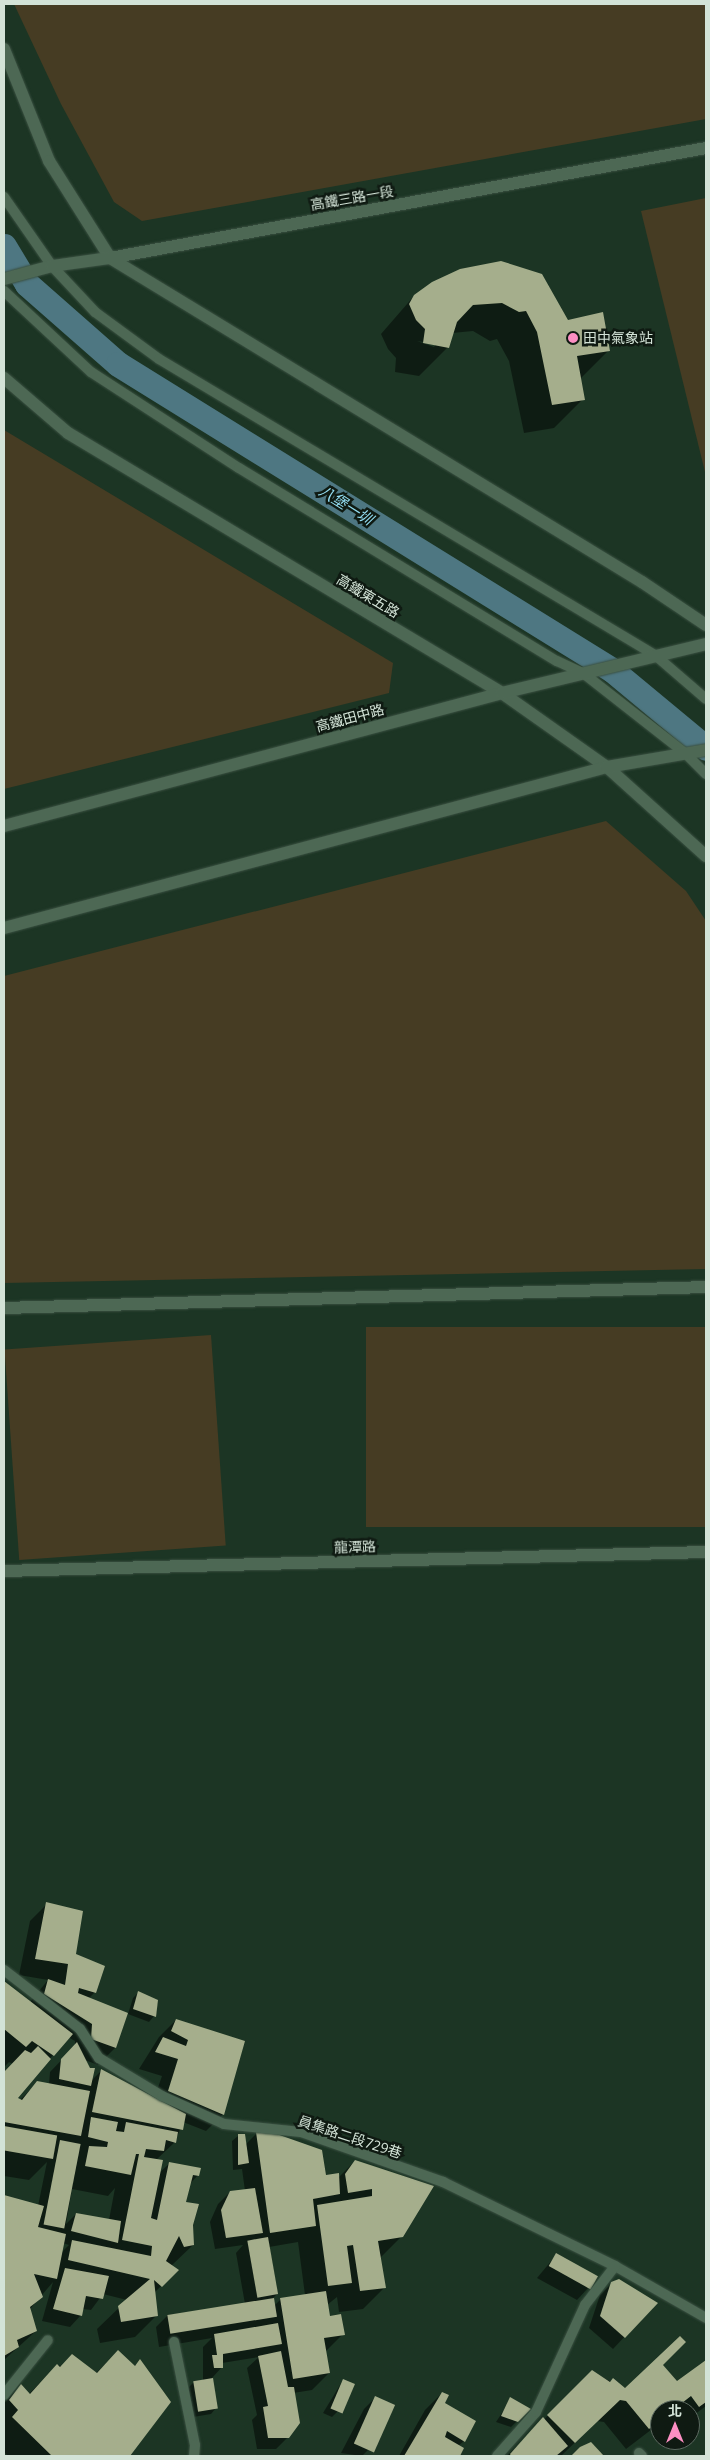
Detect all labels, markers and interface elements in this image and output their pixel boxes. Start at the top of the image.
street label: 高鐵三路一段 [309,182,395,214]
place label: 田中氣象站 [583,330,653,346]
marker: 田中氣象站 [567,332,579,344]
water label: 八堡一圳 [316,481,376,529]
street label: 高鐵東五路 [334,571,402,621]
street label: 高鐵田中路 [314,701,386,735]
street label: 龍潭路 [334,1538,376,1556]
street label: 員集路二段729巷 [296,2112,404,2162]
north arrow [650,2400,700,2450]
text: 北 [668,2401,682,2420]

